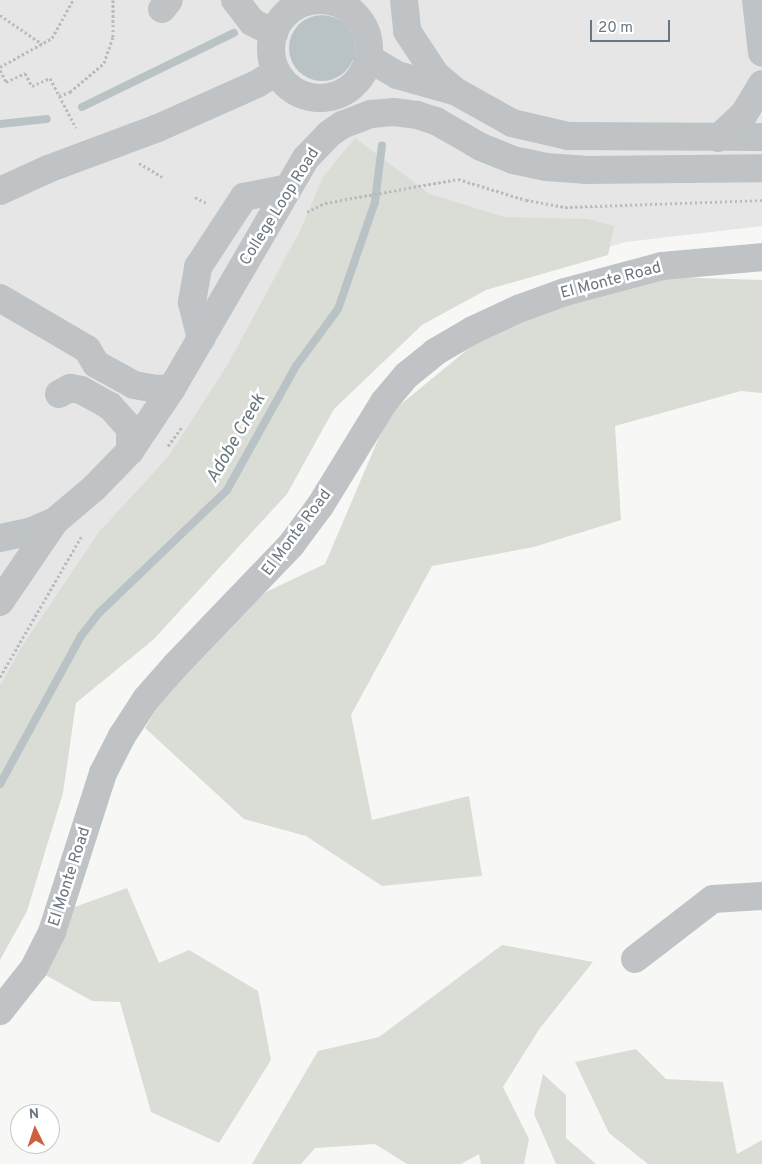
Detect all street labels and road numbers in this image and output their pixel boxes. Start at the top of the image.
street label: College Loop Road [236,145,324,269]
street label: El Monte Road [559,258,663,304]
street label: El Monte Road [258,486,336,580]
street label: El Monte Road [45,825,95,929]

